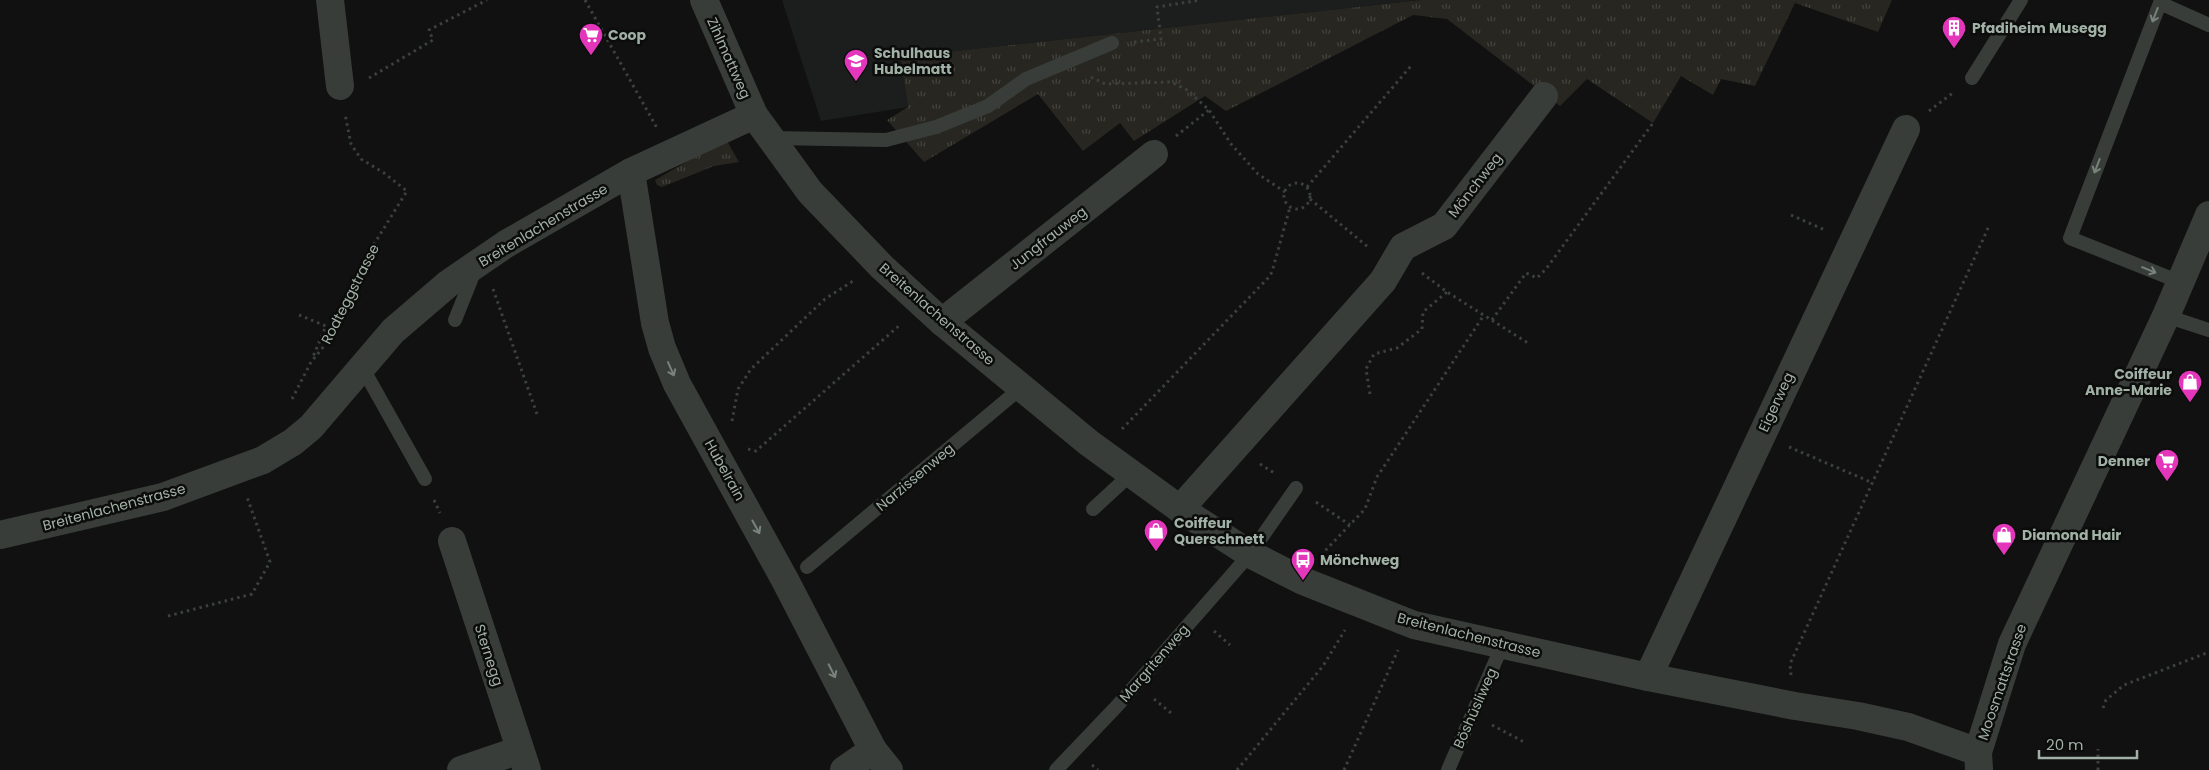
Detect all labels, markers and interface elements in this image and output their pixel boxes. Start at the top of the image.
one-way arrow [2150,6,2159,22]
street label: Zihlmattweg [702,14,756,102]
building icon: Pfadiheim Musegg [1941,15,1967,49]
place label: Pfadiheim Musegg [1972,18,2107,38]
supermarket icon: Coop [578,22,604,56]
place label: Coop [608,25,647,45]
place label: Schulhaus Hubelmatt [874,43,952,79]
school or university icon: Schulhaus Hubelmatt [843,48,869,82]
street label: Mönchweg [1443,148,1507,222]
one-way arrow [2092,158,2101,173]
street label: Breitenlachenstrasse [475,178,611,271]
street label: Jungfrauweg [1005,202,1091,274]
street label: Rodteggstrasse [316,240,384,348]
street label: Breitenlachenstrasse [875,258,999,370]
one-way arrow [2141,265,2156,275]
one-way arrow [666,361,676,376]
place label: Coiffeur Anne-Marie [2085,364,2172,400]
street label: Eigerweg [1753,369,1799,435]
shop icon: Coiffeur Anne-Marie [2177,369,2203,403]
street label: Hubelrain [700,436,750,504]
street label: Narzissenweg [872,438,958,516]
supermarket icon: Denner [2154,448,2180,482]
place label: Denner [2098,451,2150,471]
street label: Breitenlachenstrasse [40,478,188,536]
place label: Coiffeur Querschnett [1174,513,1265,549]
shop icon: Coiffeur Querschnett [1143,518,1169,552]
one-way arrow [752,519,761,534]
shop icon: Diamond Hair [1991,522,2017,556]
place label: Diamond Hair [2022,525,2121,545]
bus stop icon: Mönchweg [1290,547,1316,581]
place label: Mönchweg [1320,550,1399,570]
street label: Breitenlachenstrasse [1395,608,1543,663]
street label: Margritenweg [1115,620,1193,706]
street label: Moosmattstrasse [1973,621,2031,743]
street label: Sternegg [470,622,508,688]
one-way arrow [827,663,837,678]
street label: Böshüsliweg [1448,664,1502,752]
scale bar [2039,728,2136,760]
text: 20 m [2046,734,2084,755]

